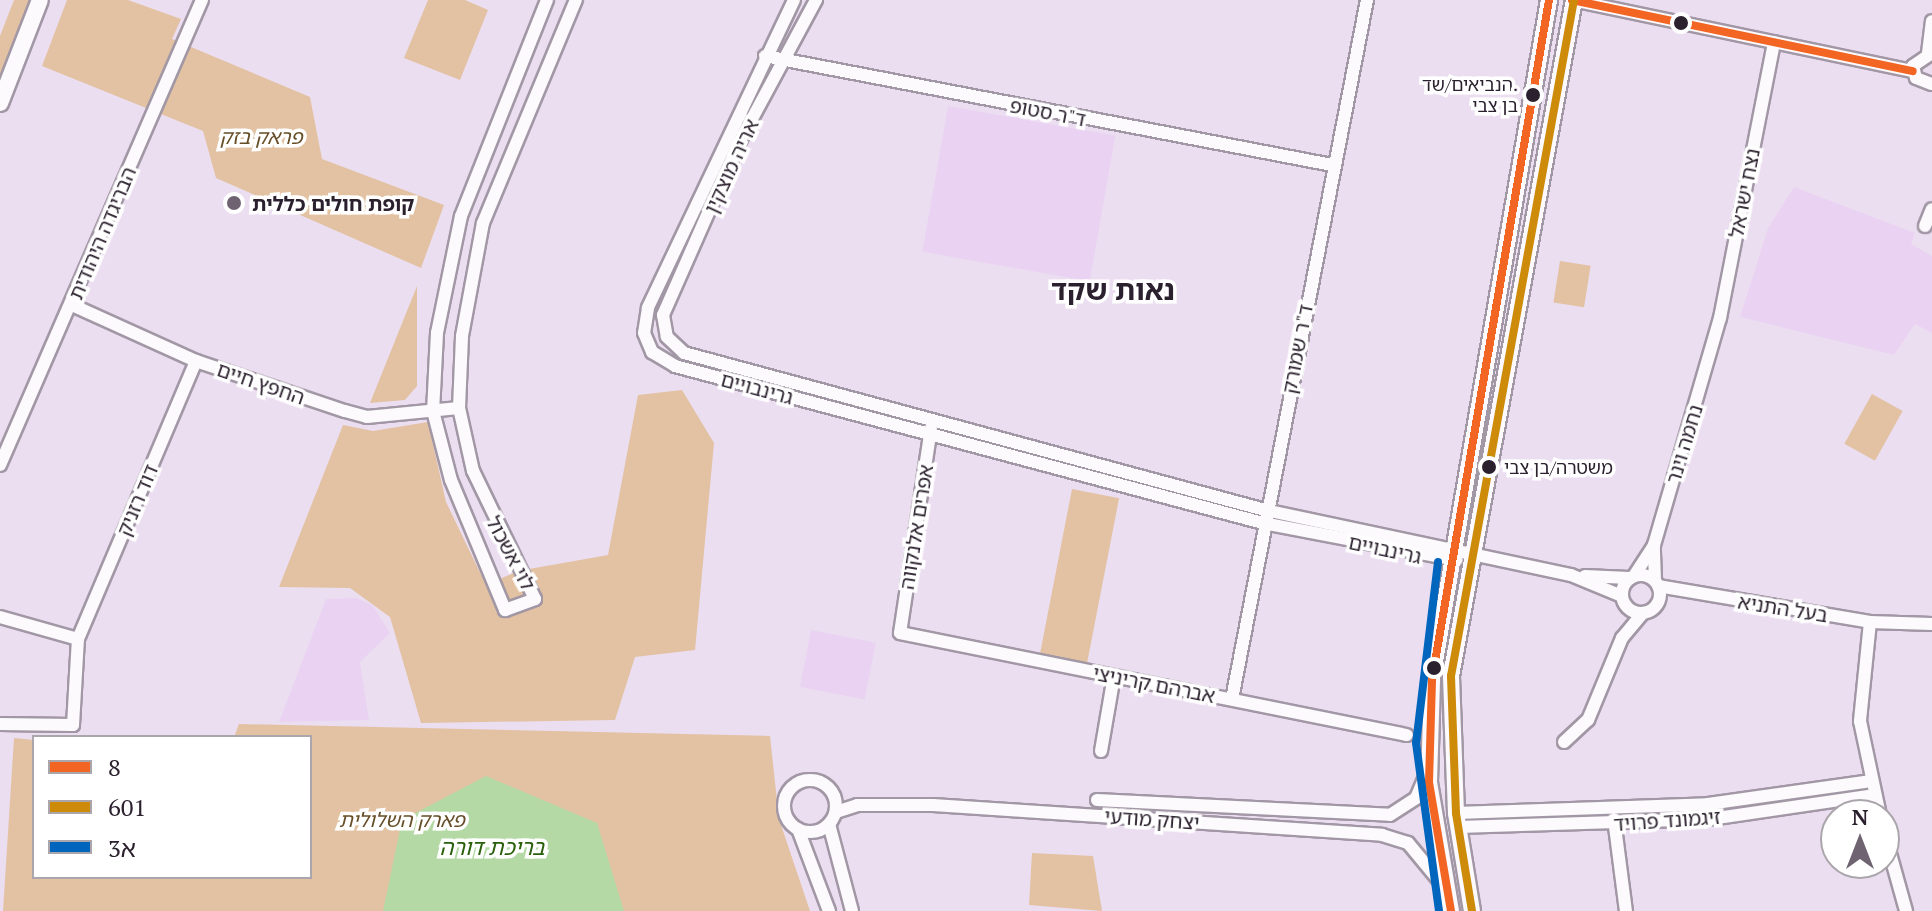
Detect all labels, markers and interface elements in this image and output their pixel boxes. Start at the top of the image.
unlabelled marker [1673,15,1689,31]
place label: הנביאים/שד. בן צבי [1422,74,1518,116]
marker: הנביאים/שד. בן צבי [1525,87,1541,103]
street label: ד"ר סטופ [1008,93,1088,131]
street label: אריה מוצקין [699,115,763,217]
park label: פראק בזק [220,124,302,148]
street label: נצח ישראל [1724,146,1764,240]
street label: הבריגדה היהודית [63,163,141,303]
place label: קופת חולים כללית [252,191,414,215]
marker: קופת חולים כללית [223,192,245,214]
district label: נאות שקד [1051,273,1175,307]
street label: ד"ר שמורק [1277,302,1317,396]
street label: החפץ חיים [214,357,308,409]
street label: גרינבויים [718,367,796,409]
street label: נחמה וינר [1661,402,1707,486]
place label: משטרה/בן צבי [1504,456,1613,478]
marker: משטרה/בן צבי [1481,459,1497,475]
street label: דוד רזניק [111,461,163,539]
street label: אפרים אלנקווה [894,463,938,591]
street label: לוי אשכול [482,512,540,594]
street label: גרינבויים [1346,530,1424,568]
street label: בעל התניא [1736,589,1830,627]
street label: אברהם קריניצי [1091,660,1217,708]
unlabelled marker [1426,660,1442,676]
legend [32,735,312,879]
text: 8 [108,751,121,783]
text: 601 [108,791,146,823]
north arrow [1820,799,1900,879]
text: N [1852,802,1868,831]
street label: יצחק מודעי [1104,804,1200,834]
street label: זיגמונד פרויד [1613,804,1721,836]
park label: פארק השלולית [339,807,465,831]
text: 3א [108,832,136,864]
water label: בריכת דורה [439,834,545,860]

